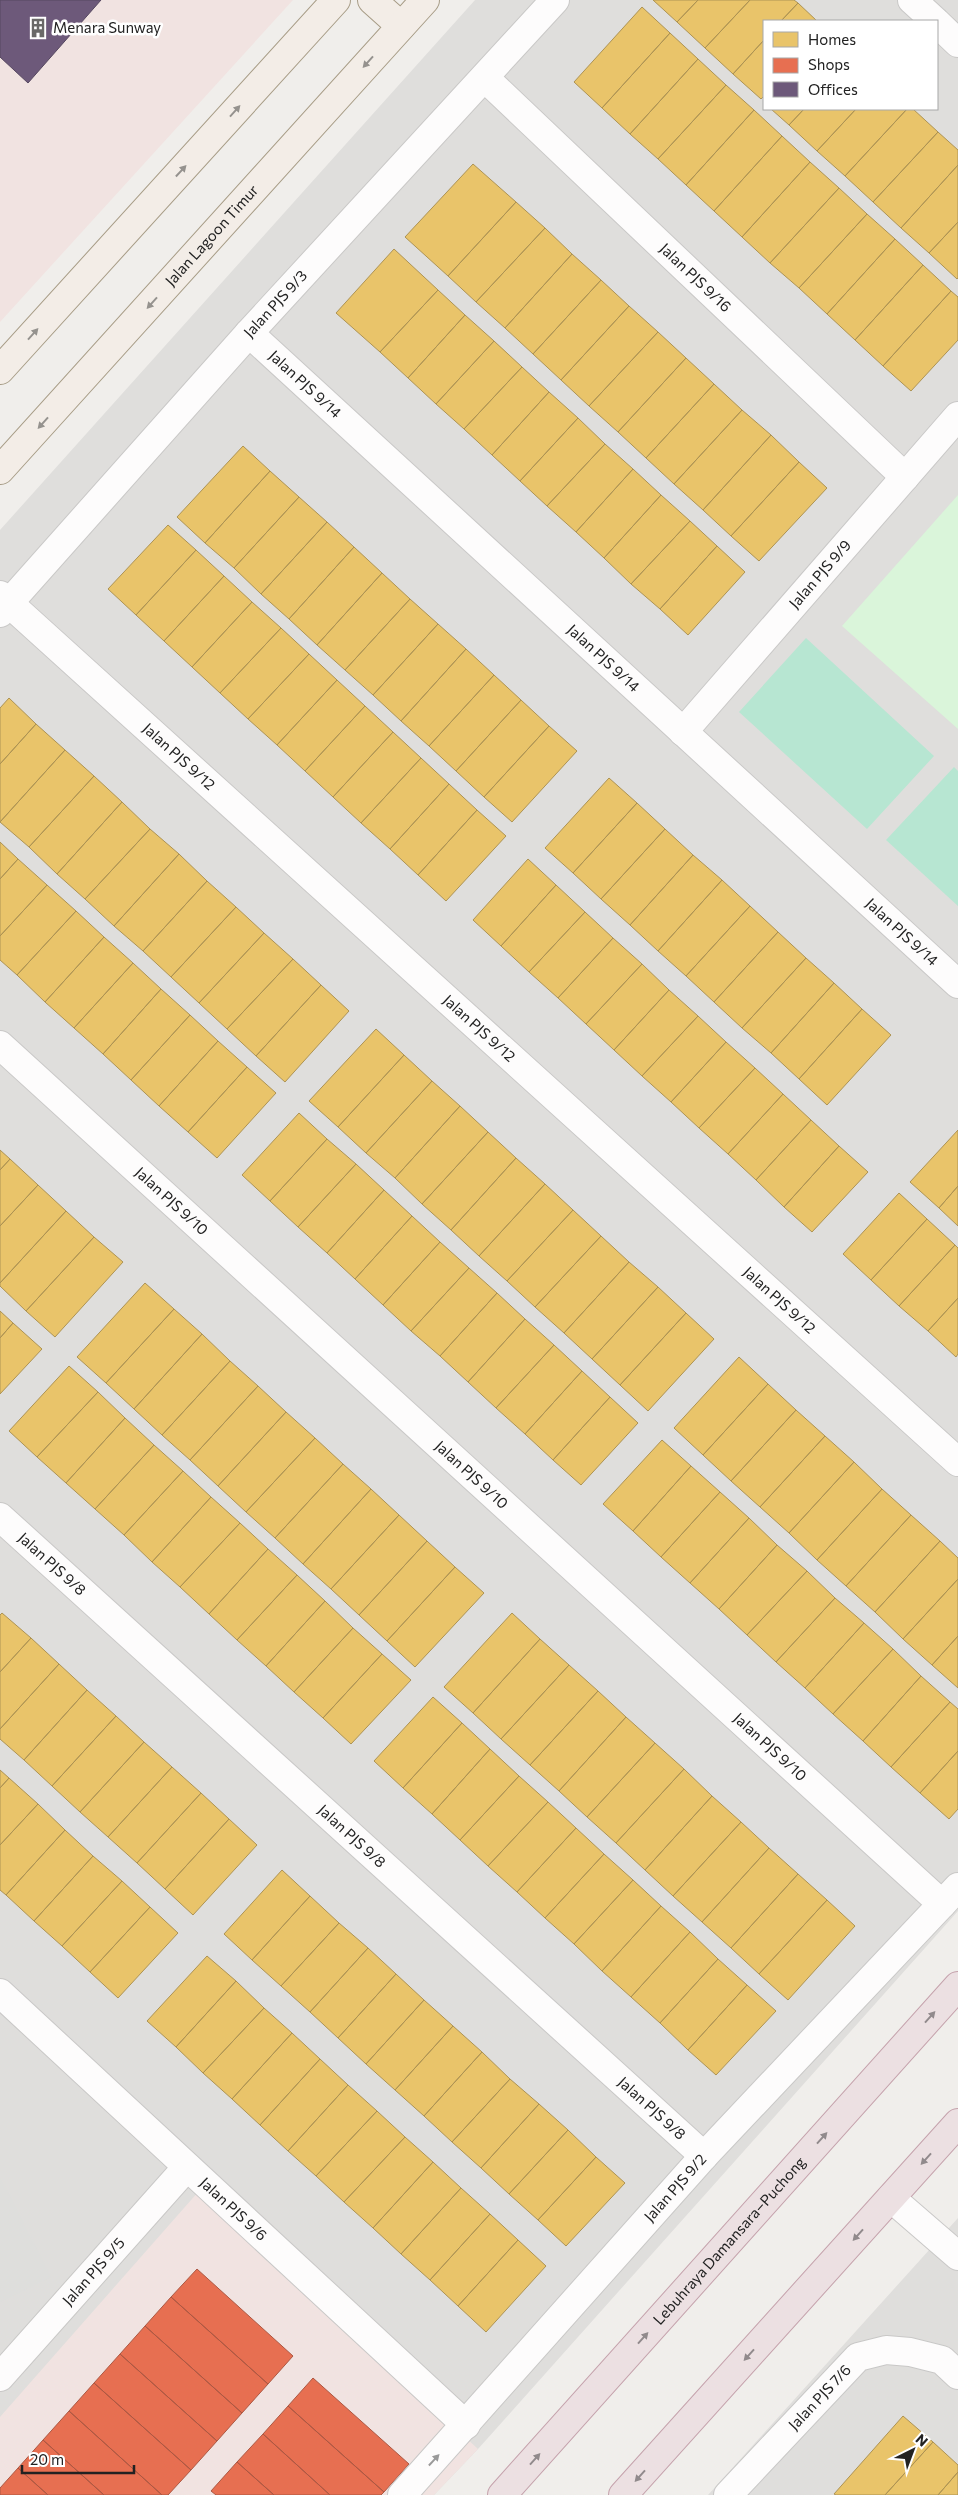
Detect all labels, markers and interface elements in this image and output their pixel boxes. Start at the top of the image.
building icon: Menara Sunway [27,17,49,39]
place label: Menara Sunway [53,18,161,36]
legend [763,20,938,110]
text: Homes [808,30,856,48]
text: Shops [808,55,850,73]
one-way arrow [362,56,374,68]
text: Offices [808,80,858,98]
one-way arrow [229,106,241,118]
one-way arrow [175,165,187,177]
street label: Jalan Lagoon Timur [161,181,262,289]
street label: Jalan PJS 9/16 [656,239,735,315]
street label: Jalan PJS 9/3 [239,266,310,341]
one-way arrow [146,296,158,308]
one-way arrow [27,329,39,341]
street label: Jalan PJS 9/14 [266,346,346,421]
one-way arrow [37,417,49,429]
street label: Jalan PJS 9/9 [785,536,854,612]
street label: Jalan PJS 9/14 [564,620,644,695]
street label: Jalan PJS 9/12 [140,719,219,793]
street label: Jalan PJS 9/14 [862,894,942,969]
street label: Jalan PJS 9/12 [440,990,519,1065]
street label: Jalan PJS 9/10 [132,1163,212,1238]
street label: Jalan PJS 9/12 [740,1262,820,1337]
street label: Jalan PJS 9/10 [432,1436,512,1512]
street label: Jalan PJS 9/8 [15,1528,90,1599]
street label: Jalan PJS 9/10 [730,1709,811,1784]
street label: Jalan PJS 9/8 [315,1800,390,1871]
one-way arrow [924,2012,936,2024]
street label: Jalan PJS 9/8 [615,2072,690,2143]
one-way arrow [816,2133,828,2145]
street label: Jalan PJS 9/2 [640,2150,710,2225]
street label: Lebuhraya Damansara–Puchong [649,2153,809,2328]
one-way arrow [920,2153,931,2166]
street label: Jalan PJS 9/6 [197,2173,271,2244]
one-way arrow [852,2228,864,2240]
street label: Jalan PJS 9/5 [58,2233,128,2309]
one-way arrow [637,2332,649,2344]
one-way arrow [743,2349,755,2361]
street label: Jalan PJS 7/6 [784,2360,854,2433]
north arrow [888,2425,938,2475]
text: N [912,2430,932,2450]
scale bar [22,2442,135,2474]
text: 20 m [30,2450,64,2468]
one-way arrow [529,2453,541,2465]
one-way arrow [428,2455,440,2467]
one-way arrow [634,2469,646,2481]

